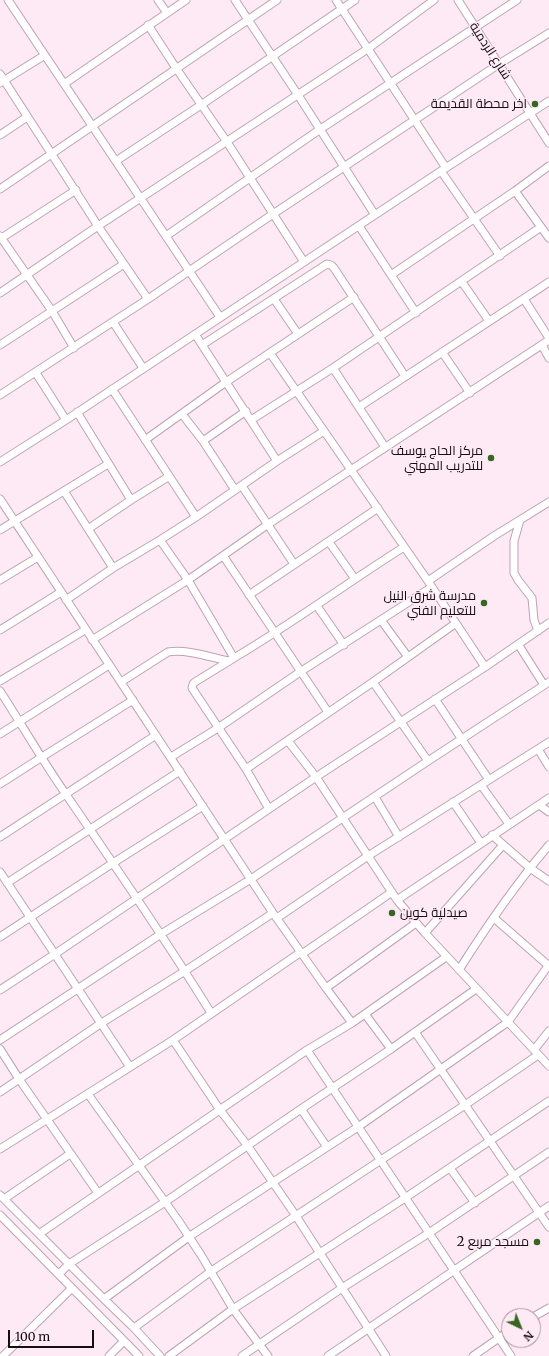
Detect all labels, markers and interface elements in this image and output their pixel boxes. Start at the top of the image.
street label: شارع الردمية [466,19,514,83]
place label: اخر محطة القديمة [431,96,527,112]
marker: اخر محطة القديمة [530,99,540,109]
place label: مركز الحاج يوسف للتدريب المهني [391,443,483,474]
marker: مركز الحاج يوسف للتدريب المهني [486,453,496,463]
place label: مدرسة شرق النيل للتعليم الفني [383,588,476,619]
marker: مدرسة شرق النيل للتعليم الفني [479,598,489,608]
place label: صيدلية كوين [400,905,468,921]
marker: صيدلية كوين [387,908,397,918]
place label: مسجد مربع 2 [457,1234,529,1250]
marker: مسجد مربع 2 [532,1237,542,1247]
north arrow [501,1308,541,1348]
scale bar [10,1322,96,1348]
text: N [521,1328,536,1344]
text: 100 m [15,1329,50,1344]

